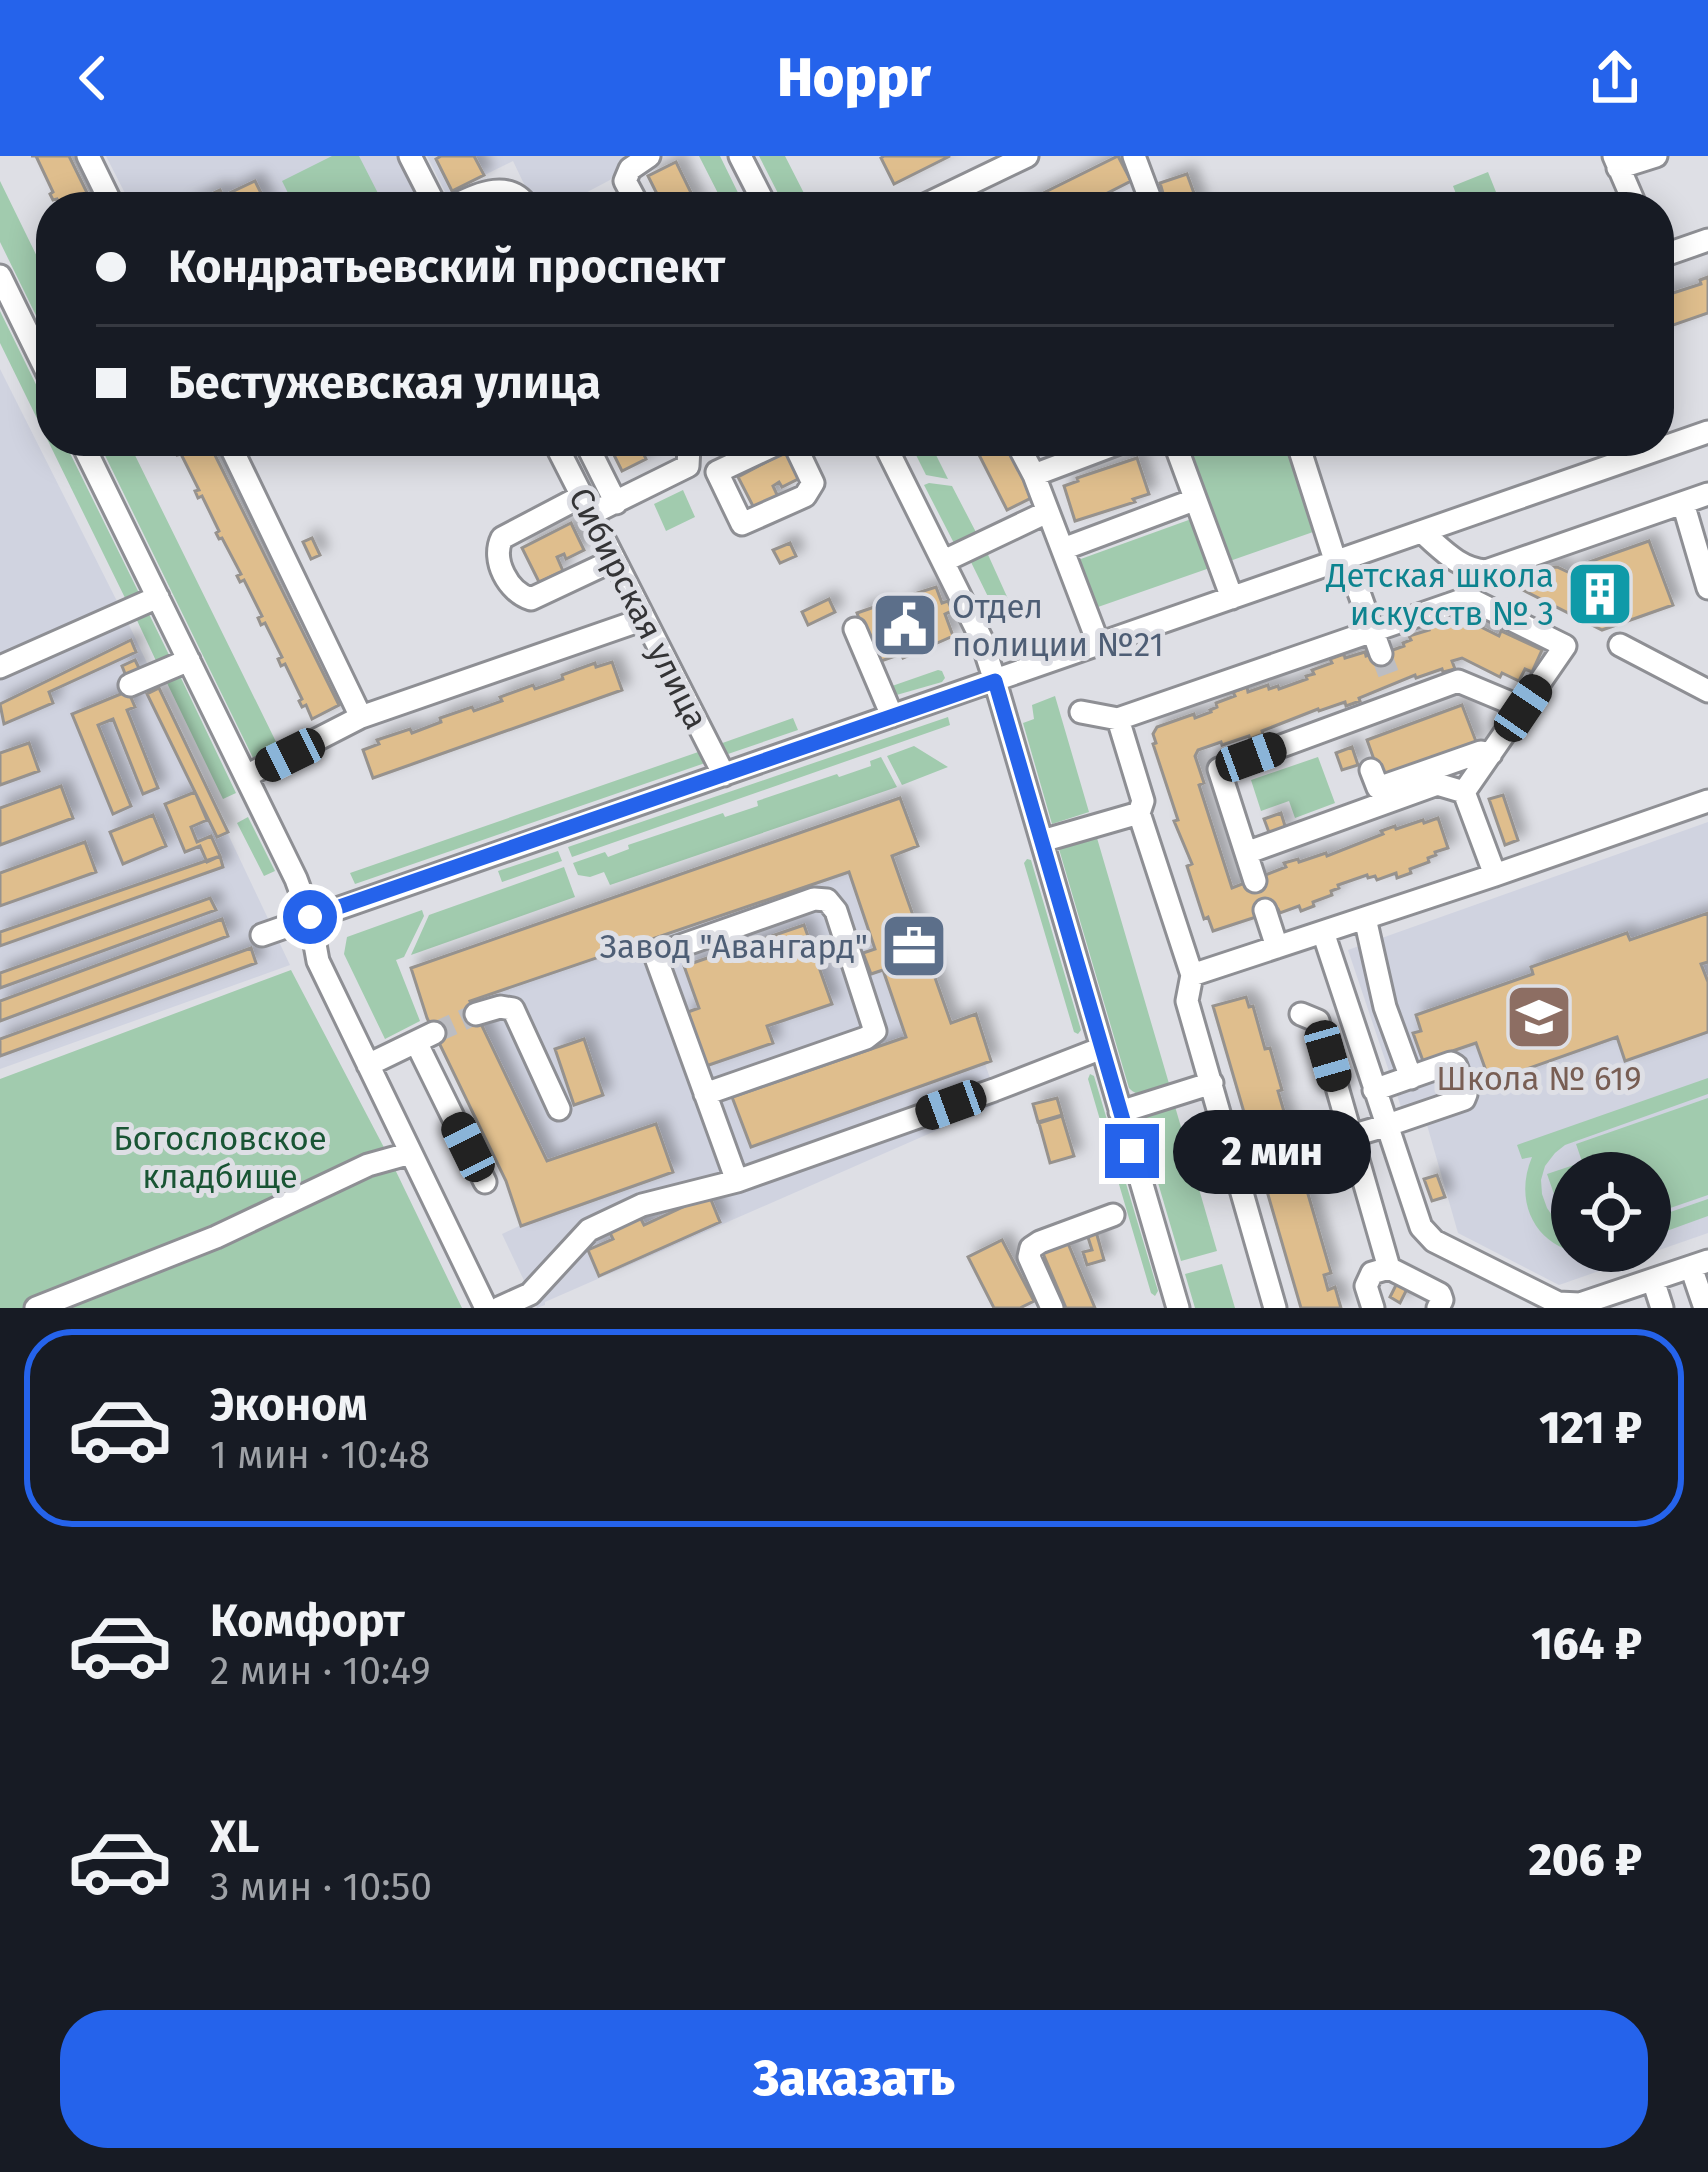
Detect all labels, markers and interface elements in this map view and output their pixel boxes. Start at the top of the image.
icon: back [60,45,126,111]
icon: share [1582,45,1648,111]
text: Hoppr [777,46,931,110]
text: Кондратьевский проспект [168,240,725,294]
text: Бестужевская улица [168,356,601,410]
street label: Сибирская улица [560,481,716,736]
place label: Детская школа искусств № 3 [1325,556,1554,634]
building icon: Детская школа искусств № 3 [1565,559,1635,629]
place label: Отдел полиции №21 [952,587,1164,665]
public building icon: Отдел полиции №21 [870,590,940,660]
car [1488,668,1558,748]
car [250,723,330,787]
car [1211,728,1291,786]
route start [283,890,337,944]
office icon: Завод "Авангард" [879,911,949,981]
place label: Завод "Авангард" [600,927,868,967]
school or university icon: Школа № 619 [1504,982,1574,1052]
car [1301,1016,1355,1096]
place label: Школа № 619 [1436,1059,1642,1099]
car [911,1076,991,1134]
car [436,1107,500,1187]
callout: 2 мин [1174,1109,1372,1193]
park label: Богословское кладбище [113,1119,327,1197]
route end [1105,1124,1159,1178]
text: 2 мин [1221,1129,1323,1175]
map controls [1551,1152,1671,1272]
button: locate [1551,1152,1671,1272]
icon: car [66,1374,174,1482]
text: Эконом [210,1378,368,1432]
text: 121 ₽ [1539,1401,1642,1455]
text: 1 мин · 10:48 [210,1432,430,1478]
icon: car [66,1590,174,1698]
text: Комфорт [210,1594,405,1648]
text: 164 ₽ [1532,1617,1642,1671]
text: 2 мин · 10:49 [210,1648,431,1694]
icon: car [66,1806,174,1914]
text: XL [210,1810,259,1864]
text: 206 ₽ [1528,1833,1642,1887]
text: 3 мин · 10:50 [210,1864,432,1910]
button: Заказать [60,2010,1648,2148]

